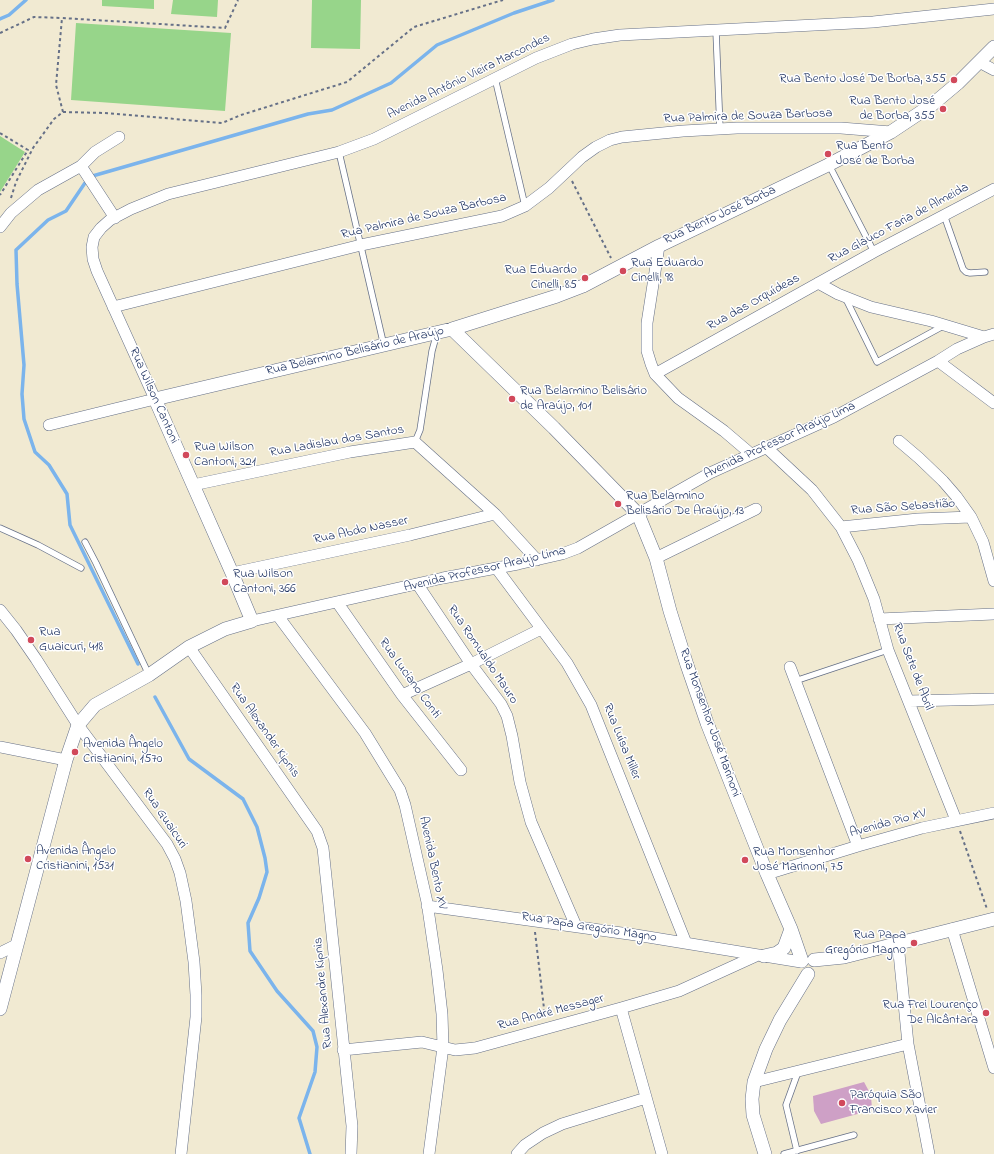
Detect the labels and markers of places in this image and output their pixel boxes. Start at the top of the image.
place label: Rua Bento José De Borba, 355 [779,72,946,88]
marker: Rua Bento José De Borba, 355 [949,75,959,85]
place label: Rua Bento José de Borba, 355 [849,94,935,125]
marker: Rua Bento José de Borba, 355 [938,104,948,114]
place label: Rua Bento José de Borba [836,139,915,170]
marker: Rua Bento José de Borba [823,149,833,159]
place label: Rua Eduardo Cinelli, 98 [631,256,704,287]
place label: Rua Eduardo Cinelli, 85 [504,263,577,294]
marker: Rua Eduardo Cinelli, 98 [618,266,628,276]
marker: Rua Eduardo Cinelli, 85 [580,273,590,283]
place label: Rua Belarmino Belisário de Araújo, 101 [520,384,647,415]
marker: Rua Belarmino Belisário de Araújo, 101 [507,394,517,404]
place label: Rua Wilson Cantoni, 321 [194,440,256,471]
marker: Rua Wilson Cantoni, 321 [181,450,191,460]
place label: Rua Belarmino Belisário De Araújo, 13 [626,489,744,520]
marker: Rua Belarmino Belisário De Araújo, 13 [613,499,623,509]
place label: Rua Wilson Cantoni, 366 [233,567,296,598]
marker: Rua Wilson Cantoni, 366 [220,577,230,587]
place label: Rua Guaicuri, 418 [39,625,103,656]
marker: Rua Guaicuri, 418 [26,635,36,645]
place label: Avenida Ângelo Cristianini, 1570 [83,737,163,768]
marker: Avenida Ângelo Cristianini, 1570 [70,747,80,757]
place label: Avenida Ângelo Cristianini, 1531 [36,844,116,875]
place label: Rua Monsenhor José Marinoni, 75 [753,845,843,876]
marker: Avenida Ângelo Cristianini, 1531 [23,854,33,864]
marker: Rua Monsenhor José Marinoni, 75 [740,855,750,865]
place label: Rua Papa Gregório Magno [825,928,906,959]
marker: Rua Papa Gregório Magno [909,938,919,948]
place label: Rua Frei Lourenço De Alcântara [883,998,978,1029]
marker: Rua Frei Lourenço De Alcântara [981,1008,991,1018]
place label: Paróquia São Francisco Xavier [850,1088,937,1119]
marker: Paróquia São Francisco Xavier [837,1098,847,1108]

